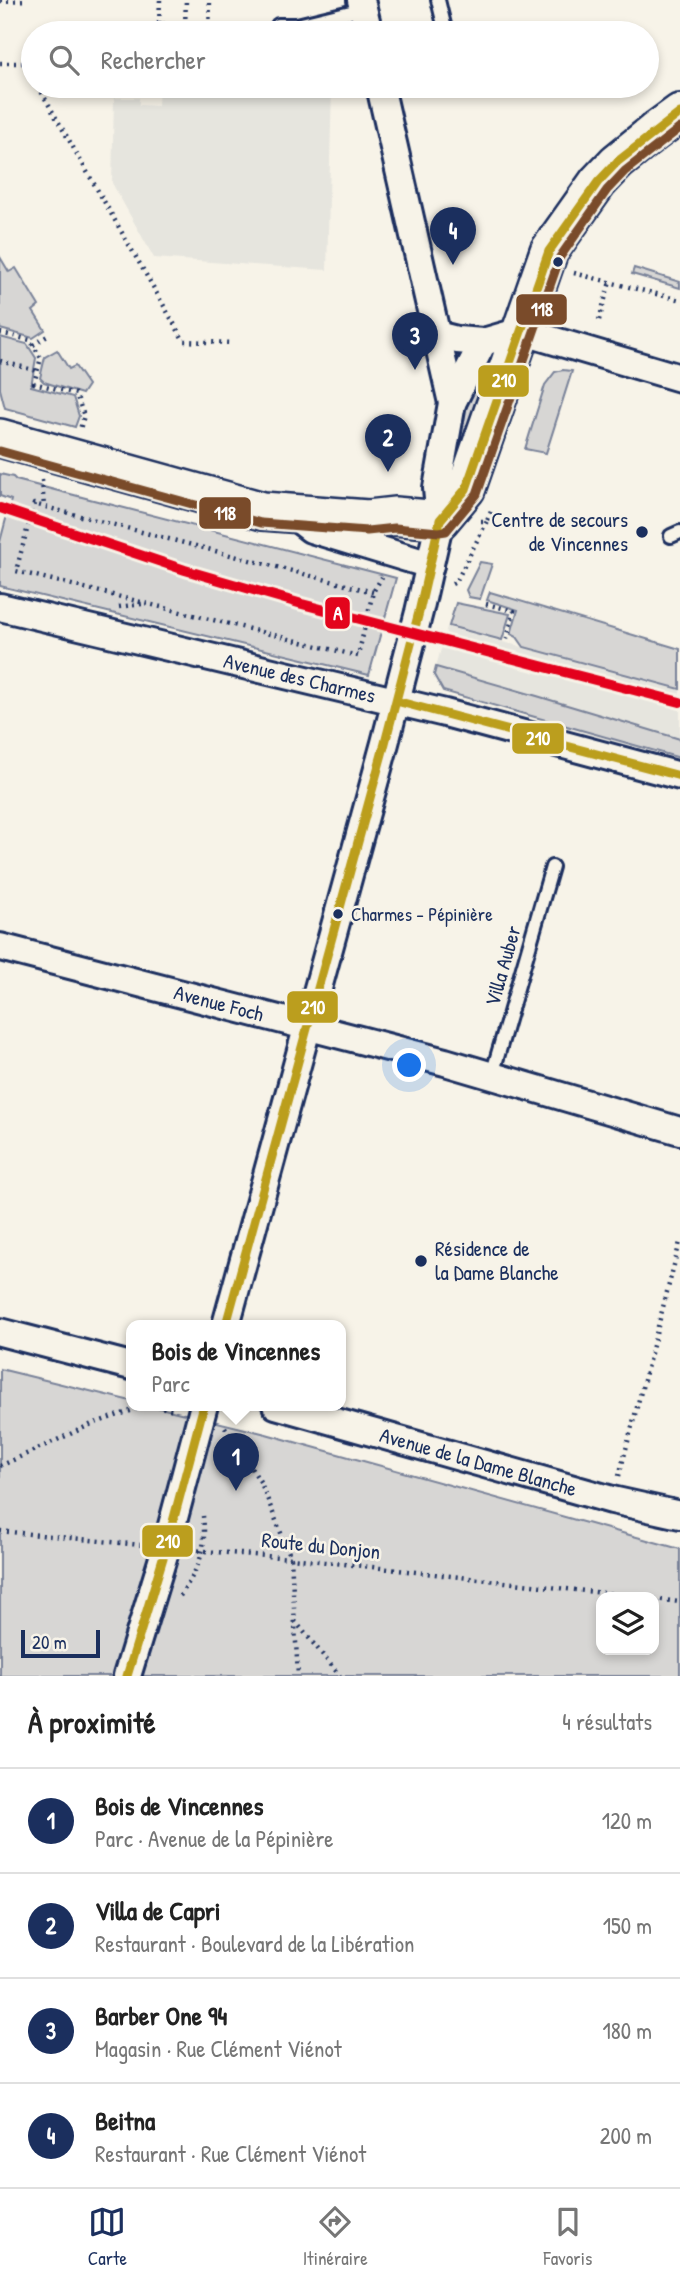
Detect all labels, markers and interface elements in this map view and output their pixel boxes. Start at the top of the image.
search box [21,21,659,98]
icon: search [45,41,83,79]
text: Rechercher [101,42,206,77]
pin: 4 [430,207,476,265]
unlabelled marker [551,255,565,269]
line badge: 118 [515,293,568,326]
text: 118 [531,296,553,322]
pin: 3 [392,312,438,370]
line badge: 210 [477,364,530,398]
text: 210 [492,367,517,393]
pin: 2 [365,414,411,472]
line badge: 118 [198,496,252,530]
text: 118 [214,500,236,526]
place label: Centre de secours de Vincennes [491,505,628,558]
marker: Centre de secours de Vincennes [634,524,650,540]
line badge: A [324,596,351,630]
text: A [333,600,343,626]
street label: Avenue des Charmes [221,646,378,710]
line badge: 210 [511,722,565,755]
text: 210 [526,725,551,751]
place label: Charmes - Pépinière [351,901,493,927]
marker: Charmes - Pépinière [331,907,345,921]
street label: Villa Auber [477,922,528,1009]
street label: Avenue Foch [171,978,267,1029]
line badge: 210 [286,990,339,1024]
text: 210 [301,994,326,1020]
your location [392,1048,426,1082]
place label: Résidence de la Dame Blanche [435,1234,559,1287]
marker: Résidence de la Dame Blanche [413,1253,429,1269]
popup [126,1320,346,1411]
text: Bois de Vincennes [152,1333,320,1368]
text: Parc [152,1368,190,1399]
street label: Avenue de la Dame Blanche [376,1420,580,1503]
pin: 1 [213,1433,259,1491]
line badge: 210 [141,1524,194,1558]
street label: Route du Donjon [260,1525,382,1566]
text: 210 [156,1528,181,1554]
map controls [596,1592,659,1655]
button: layers [596,1592,659,1655]
scale bar [21,1627,100,1659]
text: 20 m [32,1629,67,1655]
text: À proximité [28,1702,156,1742]
text: 4 résultats [562,1706,652,1737]
text: Bois de Vincennes [95,1788,263,1823]
text: 1 [47,1805,55,1836]
text: 120 m [602,1805,652,1836]
text: Parc · Avenue de la Pépinière [95,1823,333,1854]
text: Villa de Capri [95,1893,221,1928]
text: 2 [46,1910,56,1941]
text: 150 m [603,1910,652,1941]
text: Restaurant · Boulevard de la Libération [95,1928,414,1959]
text: Barber One 94 [95,1998,227,2033]
text: 3 [46,2015,56,2046]
text: 180 m [602,2015,652,2046]
text: Magasin · Rue Clément Viénot [95,2033,342,2064]
text: Beitna [95,2103,155,2138]
text: 4 [47,2120,55,2151]
text: 200 m [600,2120,652,2151]
text: Restaurant · Rue Clément Viénot [95,2138,366,2169]
tab: Carte [88,2203,127,2271]
tab: Itinéraire [303,2203,368,2271]
tab: Favoris [544,2203,592,2271]

